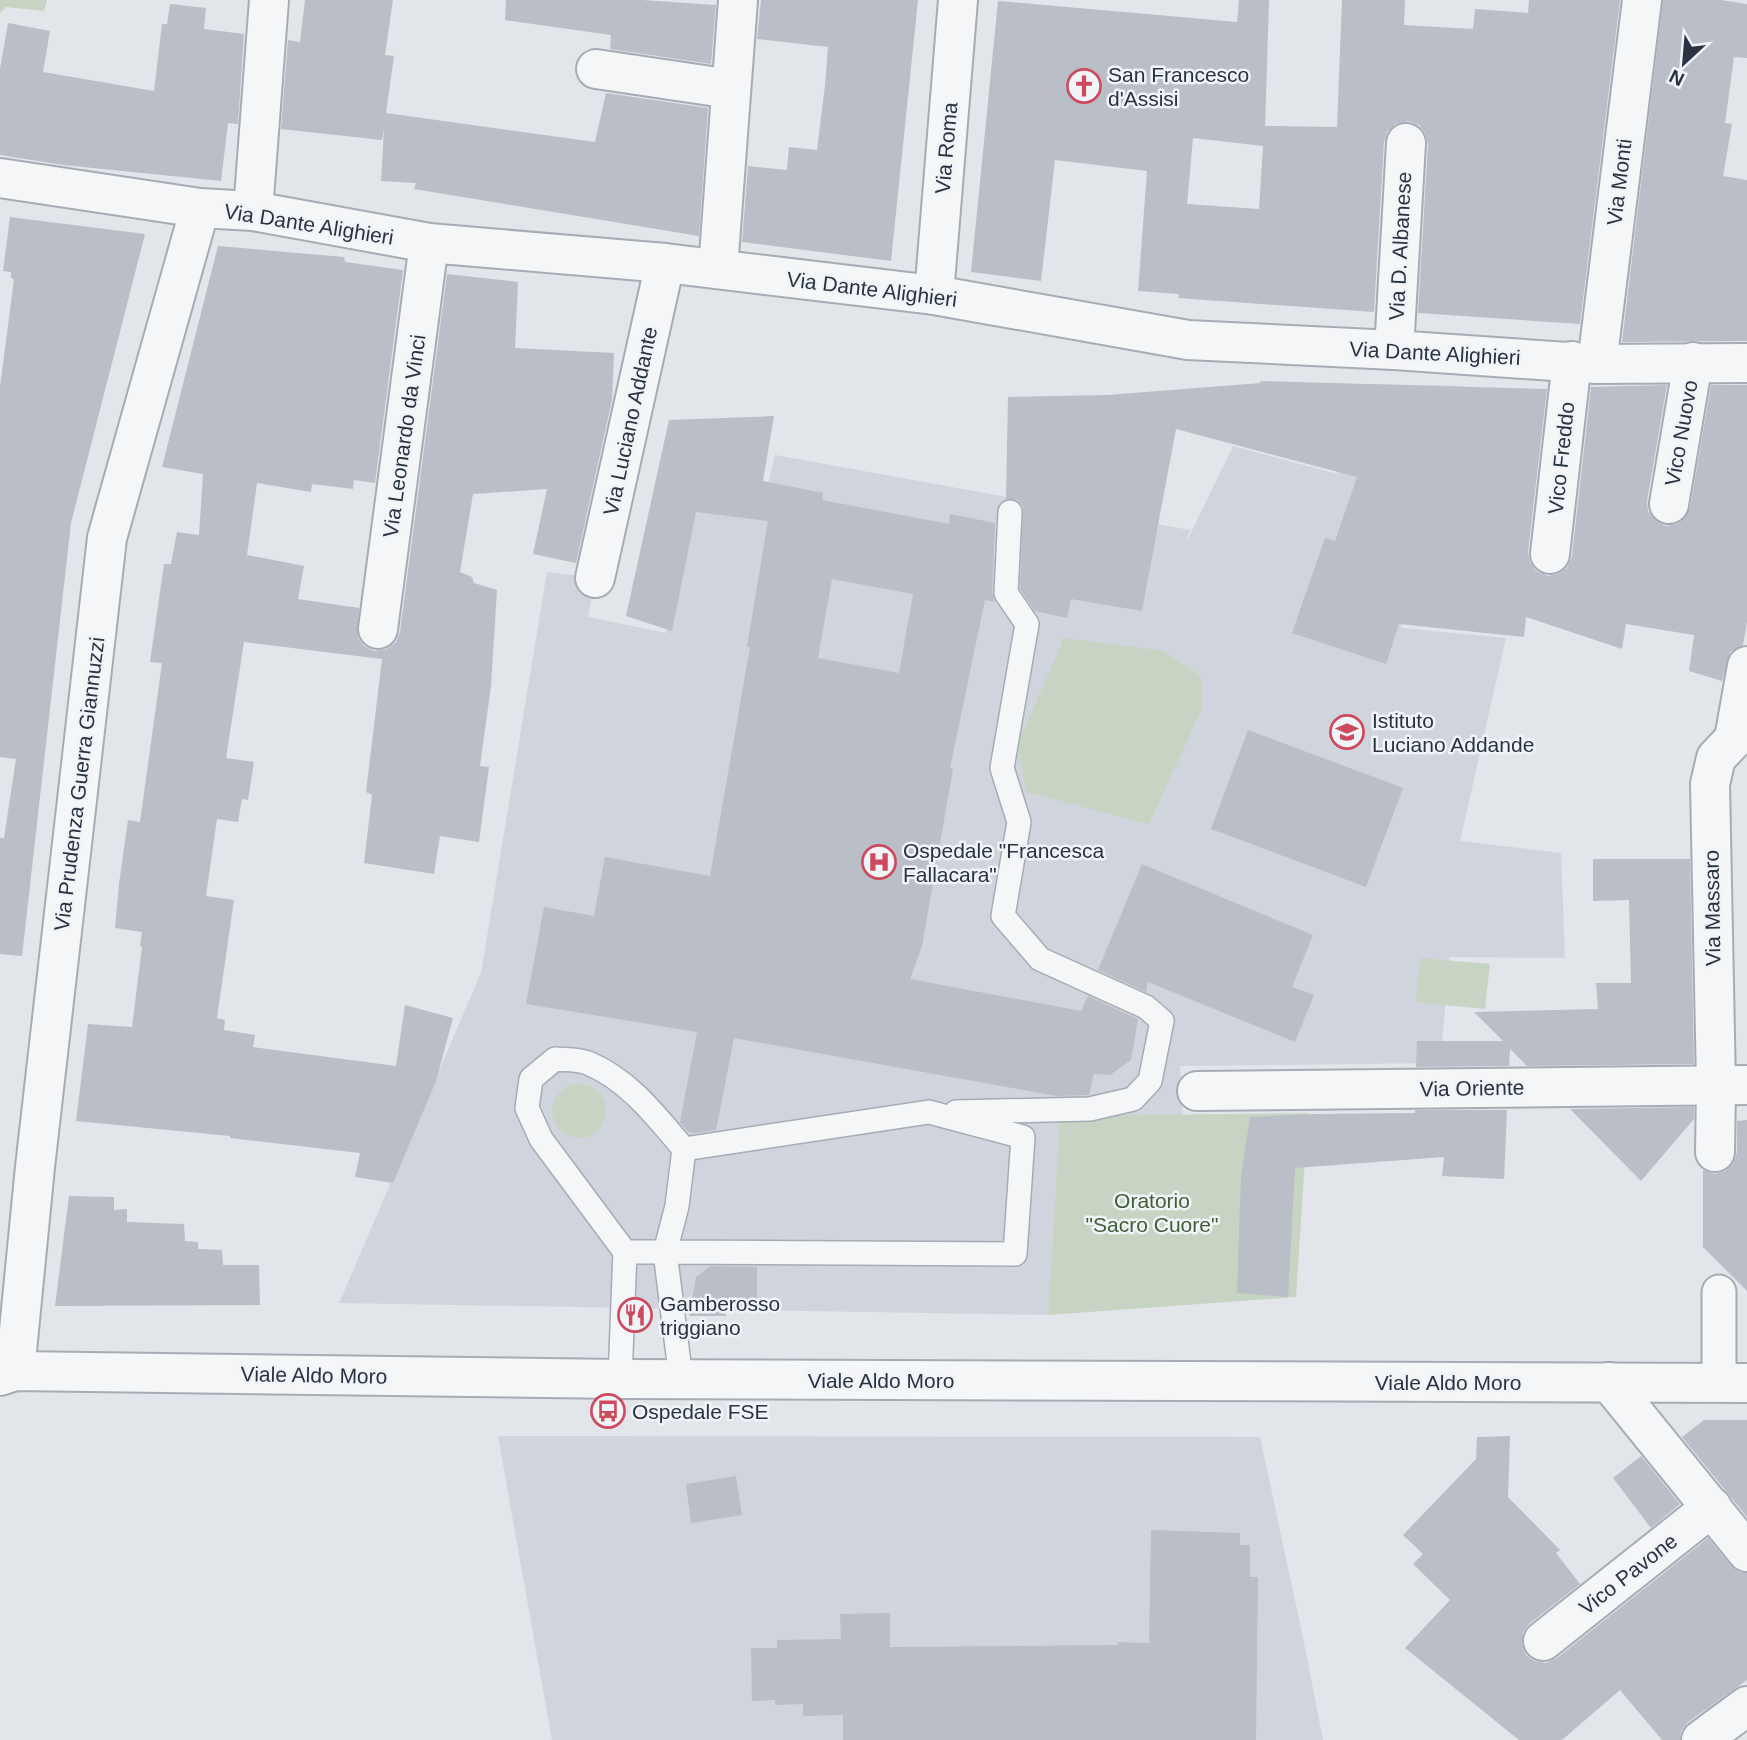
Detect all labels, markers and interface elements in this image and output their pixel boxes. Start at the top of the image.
north arrow [1649,28,1719,98]
place label: San Francesco d'Assisi [1108,63,1249,110]
text: N [1666,65,1688,90]
church icon: San Francesco d'Assisi [1065,67,1103,105]
street label: Via Roma [931,101,961,195]
street label: Via Monti [1602,137,1636,227]
street label: Via D. Albanese [1385,171,1415,321]
street label: Via Dante Alighieri [223,199,395,249]
street label: Via Dante Alighieri [786,267,958,311]
street label: Via Luciano Addante [599,325,661,517]
street label: Via Leonardo da Vinci [378,333,430,539]
street label: Via Dante Alighieri [1349,337,1521,369]
street label: Vico Nuovo [1660,378,1702,488]
street label: Vico Freddo [1544,401,1578,515]
street label: Via Prudenza Guerra Giannuzzi [50,636,108,932]
place label: Istituto Luciano Addande [1372,709,1534,756]
school or university icon: Istituto Luciano Addande [1328,713,1366,751]
place label: Ospedale "Francesca Fallacara" [903,839,1105,886]
hospital icon: Ospedale "Francesca Fallacara" [860,843,898,881]
street label: Via Massaro [1699,850,1725,966]
street label: Via Oriente [1419,1076,1525,1100]
park label: Oratorio "Sacro Cuore" [1086,1189,1218,1236]
place label: Gamberosso triggiano [660,1292,780,1339]
restaurant icon: Gamberosso triggiano [616,1296,654,1334]
street label: Viale Aldo Moro [240,1362,388,1388]
street label: Viale Aldo Moro [808,1369,954,1392]
street label: Viale Aldo Moro [1375,1371,1521,1394]
bus stop icon: Ospedale FSE [589,1392,627,1430]
place label: Ospedale FSE [632,1400,769,1423]
street label: Vico Pavone [1575,1529,1681,1619]

